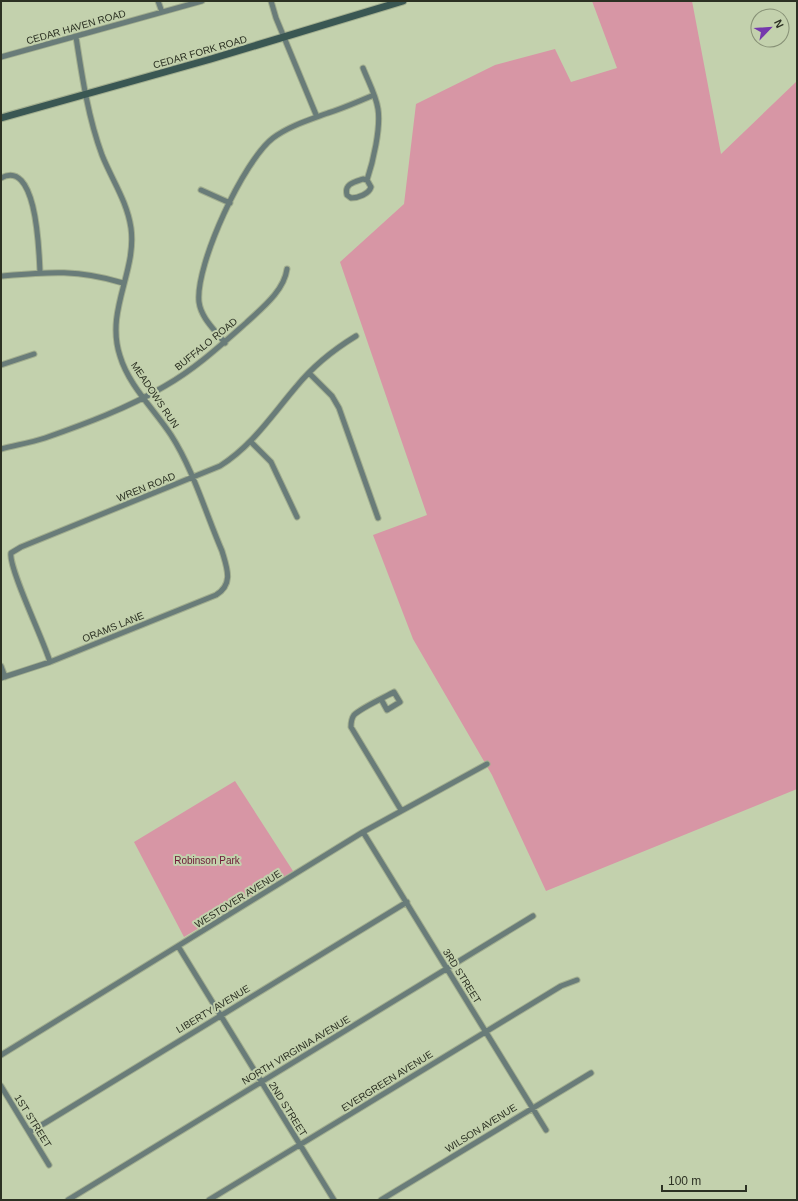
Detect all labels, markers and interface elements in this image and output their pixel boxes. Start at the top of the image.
street label: CEDAR HAVEN ROAD [25,7,127,47]
north arrow [750,8,790,48]
text: N [772,18,786,30]
street label: CEDAR FORK ROAD [152,33,248,71]
street label: BUFFALO ROAD [173,315,239,373]
street label: MEADOWS RUN [129,360,181,430]
street label: WREN ROAD [115,470,177,504]
street label: ORAMS LANE [81,609,146,644]
park label: Robinson Park [174,855,241,866]
street label: WESTOVER AVENUE [193,868,283,930]
street label: 3RD STREET [441,947,483,1005]
street label: LIBERTY AVENUE [174,983,252,1035]
street label: NORTH VIRGINIA AVENUE [240,1013,352,1087]
street label: EVERGREEN AVENUE [339,1048,435,1114]
street label: 2ND STREET [267,1080,309,1138]
street label: 1ST STREET [12,1092,54,1150]
street label: WILSON AVENUE [443,1101,519,1154]
scale bar [662,1167,746,1193]
text: 100 m [668,1174,701,1188]

